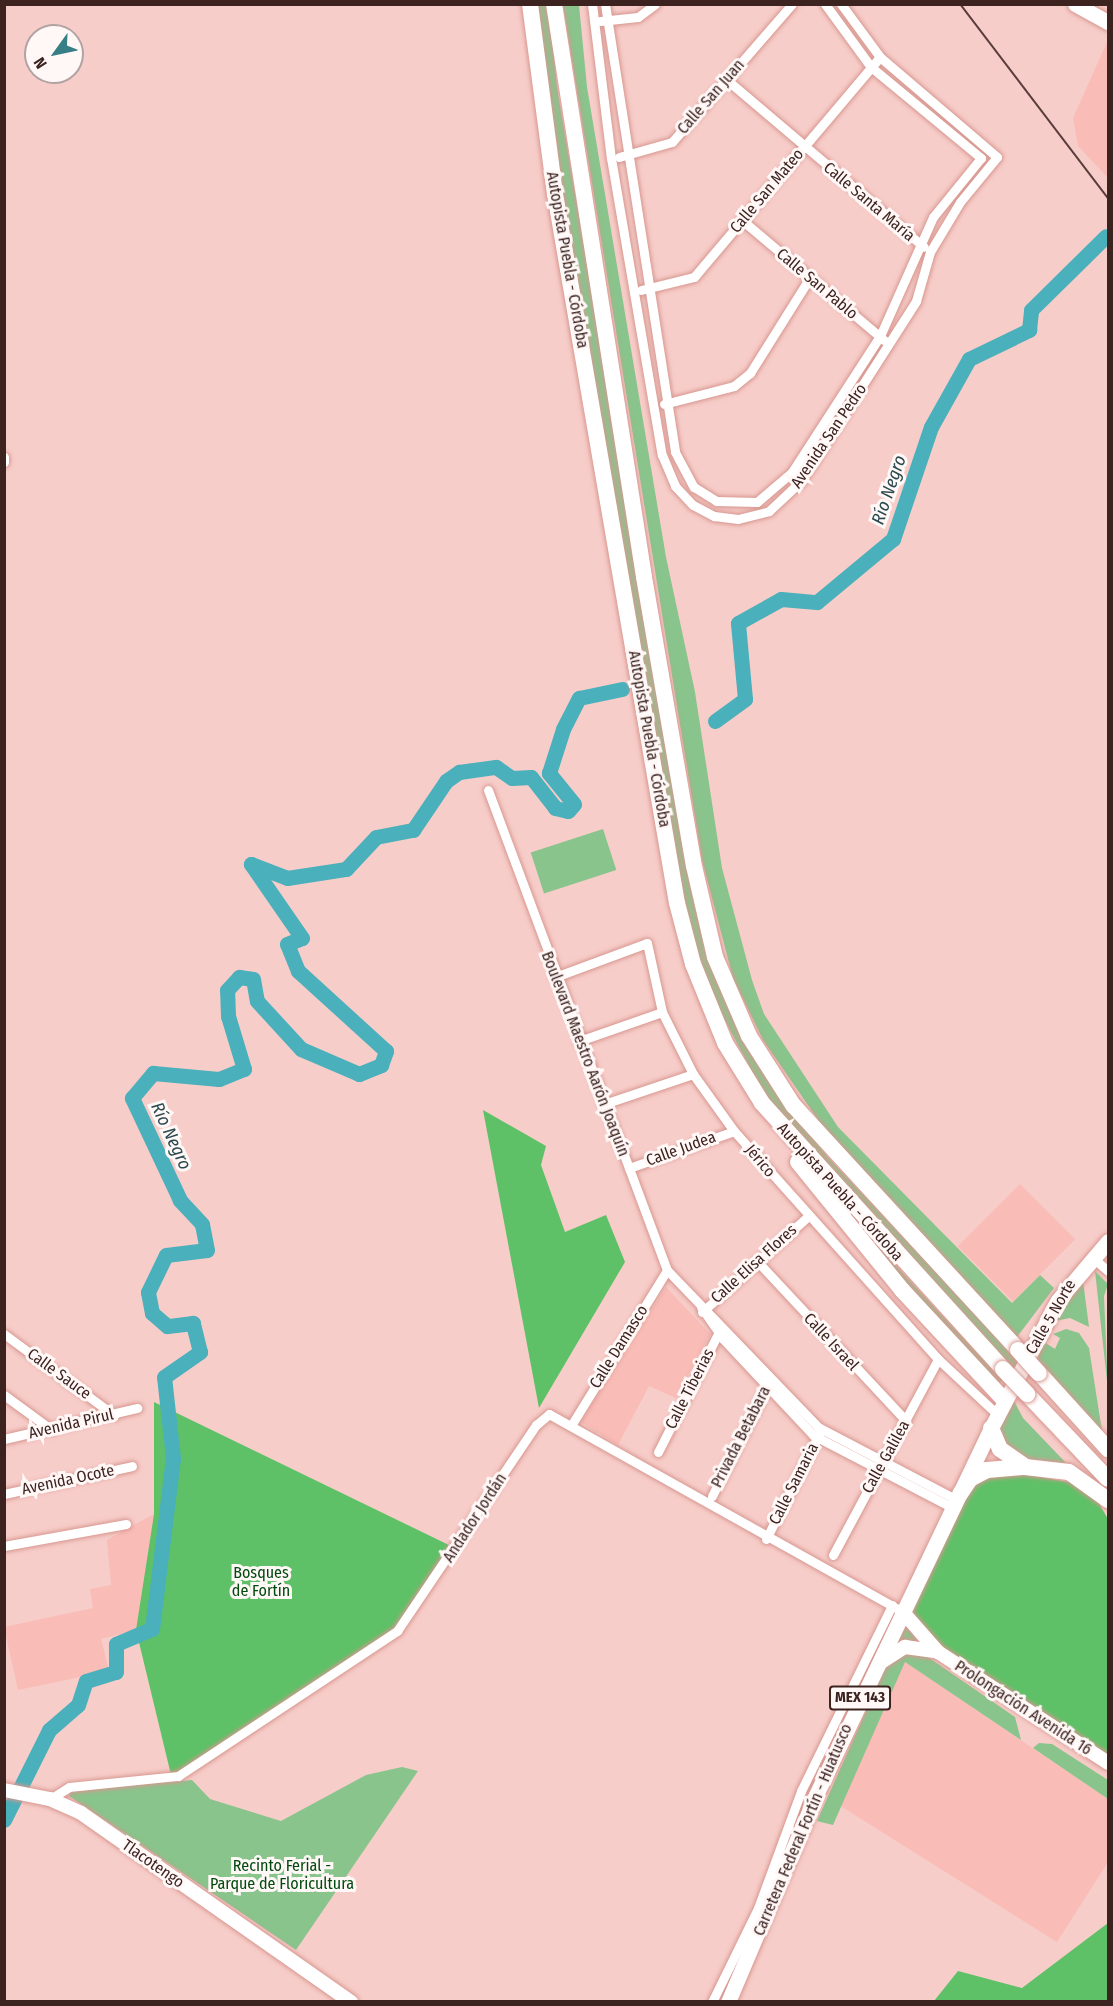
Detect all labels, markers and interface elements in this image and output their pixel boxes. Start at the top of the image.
north arrow [24,24,84,84]
text: N [30,54,51,72]
street label: Calle San Juan [673,56,749,138]
street label: Calle San Mateo [726,145,808,237]
street label: Calle Santa María [819,158,919,246]
street label: Autopista Puebla - Córdoba [542,170,592,350]
street label: Calle San Pablo [772,244,862,324]
street label: Avenida San Pedro [787,380,871,492]
water label: Río Negro [867,453,911,527]
street label: Autopista Puebla - Córdoba [624,649,674,829]
street label: Boulevard Maestro Aarón Joaquín [537,949,633,1159]
water label: Río Negro [146,1099,196,1173]
street label: Autopista Puebla - Córdoba [773,1119,907,1265]
street label: Calle Judea [644,1128,718,1170]
street label: Jérico [741,1141,779,1181]
street label: Calle Elisa Flores [707,1220,801,1308]
street label: Calle 5 Norte [1022,1276,1080,1358]
street label: Calle Damasco [586,1302,652,1392]
street label: Calle Israel [800,1309,862,1375]
street label: Calle Sauce [23,1344,95,1404]
street label: Calle Tiberias [662,1346,718,1432]
street label: Privada Betabara [707,1383,775,1491]
street label: Avenida Pirul [27,1405,115,1443]
street label: Calle Galilea [858,1417,914,1497]
street label: Calle Samaria [765,1440,823,1528]
street label: Avenida Ocote [20,1461,116,1499]
street label: Andador Jordán [439,1470,511,1566]
park label: Bosques de Fortín [232,1563,290,1601]
street label: Prolongación Avenida 16 [951,1657,1095,1759]
road number: MEX 143 [828,1686,892,1710]
street label: Carretera Federal Fortín - Huatusco [750,1721,856,1939]
street label: Tlacotengo [118,1836,188,1892]
park label: Recinto Ferial - Parque de Floricultura [210,1856,354,1894]

